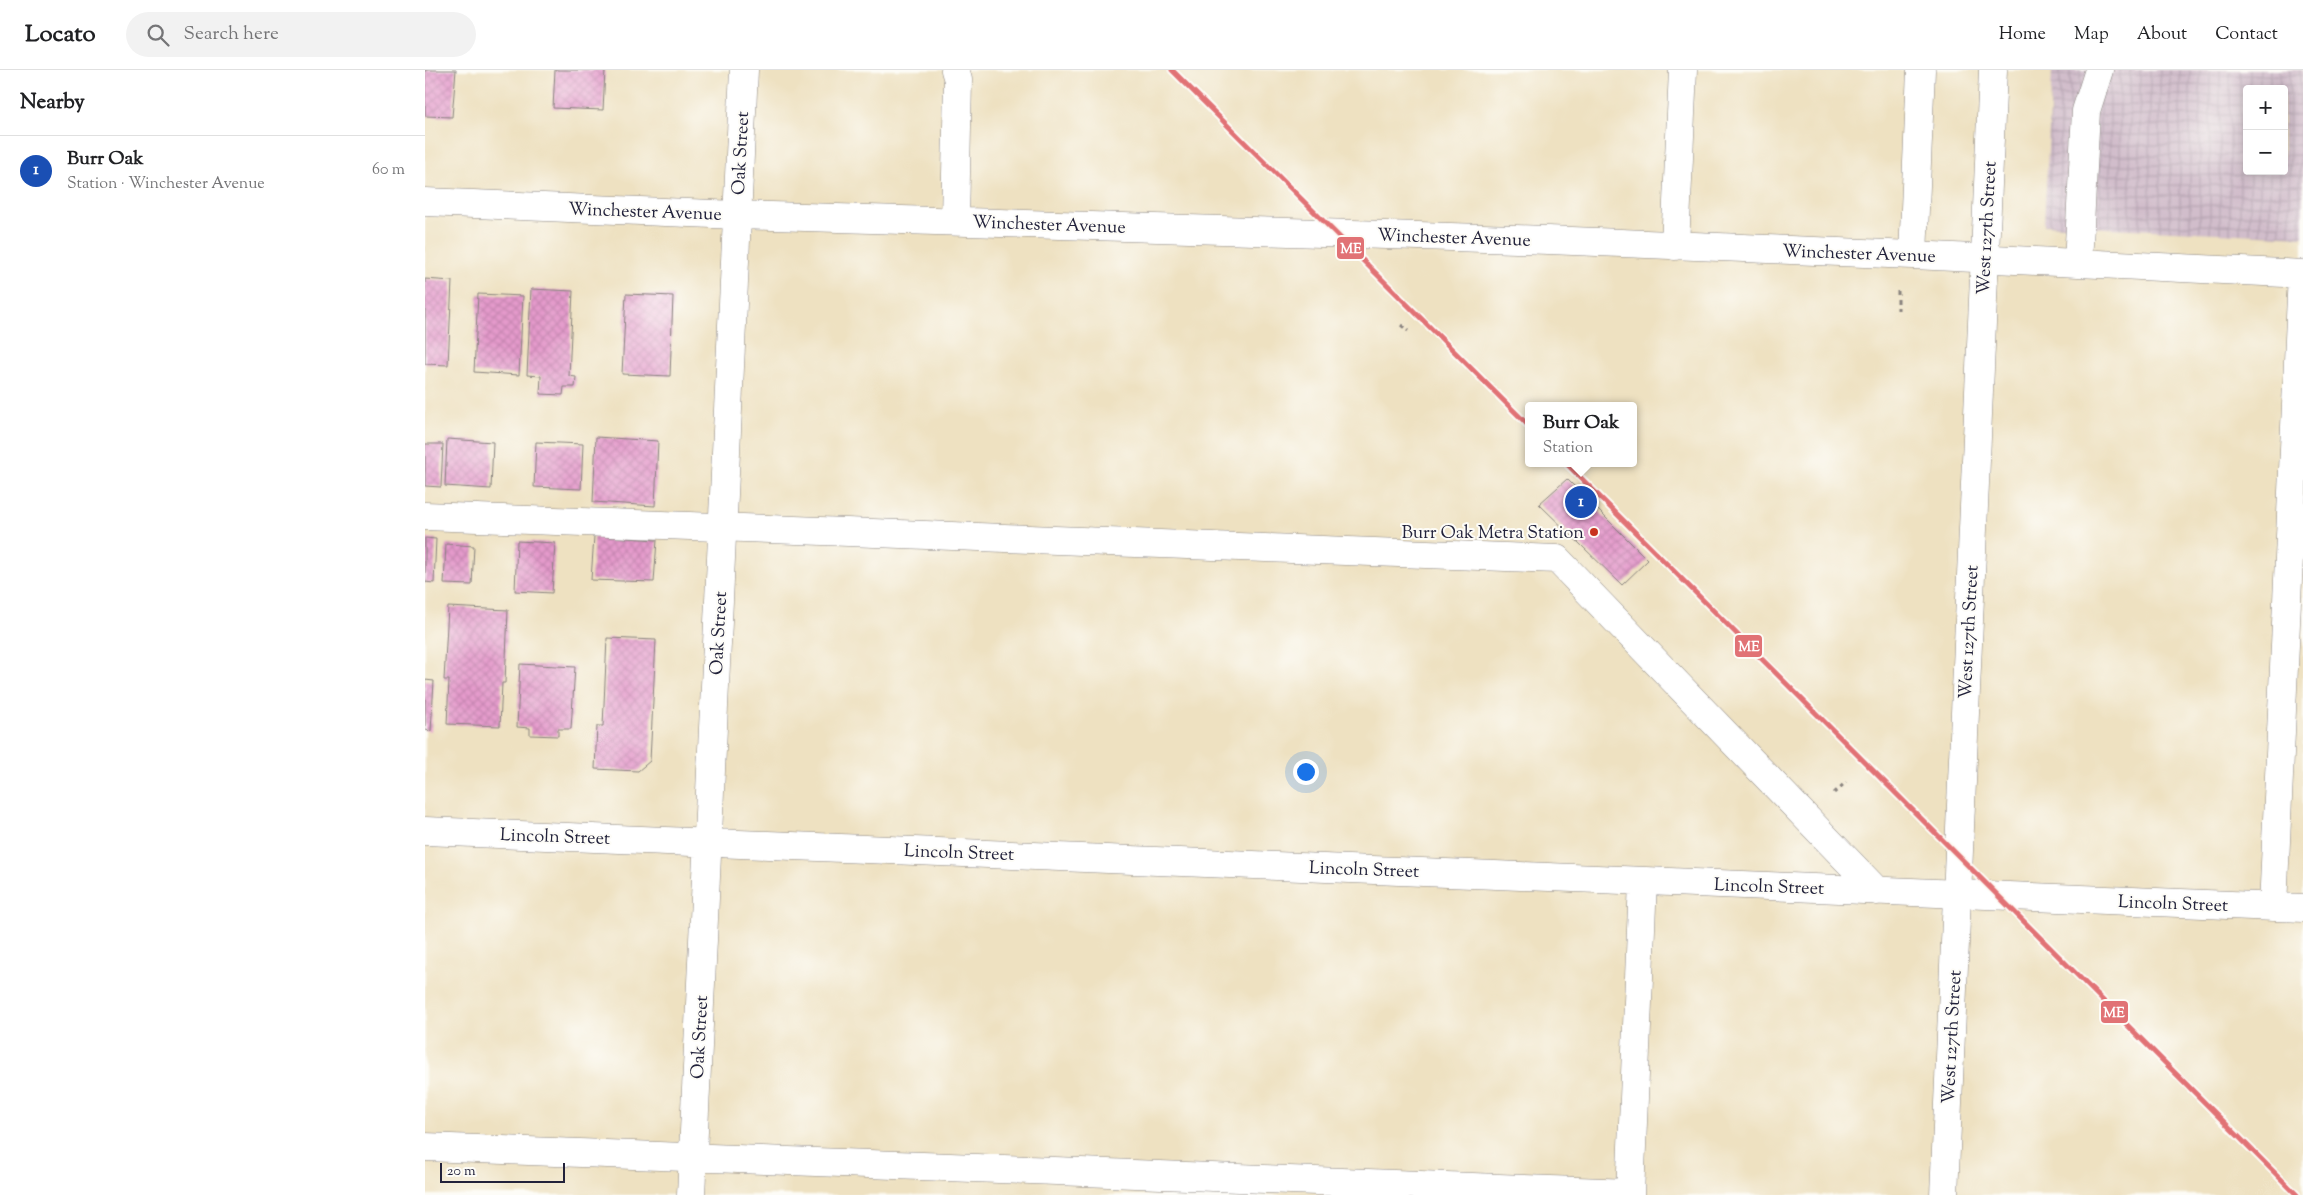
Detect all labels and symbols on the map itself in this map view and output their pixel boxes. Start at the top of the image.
street label: Oak Street [727,111,757,196]
street label: West 127th Street [1972,160,2004,296]
street label: Winchester Avenue [568,197,722,229]
street label: Winchester Avenue [972,210,1126,242]
street label: Winchester Avenue [1377,223,1531,255]
line badge: ME [1336,236,1365,260]
street label: Winchester Avenue [1782,239,1936,271]
text: ME [1340,240,1362,260]
pin: 1 [1565,483,1597,521]
place label: Burr Oak Metra Station [1401,521,1584,547]
marker: Burr Oak Metra Station [1588,526,1600,538]
street label: West 127th Street [1954,564,1986,700]
street label: Oak Street [705,591,735,676]
line badge: ME [1734,634,1763,658]
text: ME [1738,638,1760,658]
your location [1293,759,1319,785]
street label: Lincoln Street [499,823,610,853]
street label: Lincoln Street [903,839,1014,869]
street label: Lincoln Street [1308,856,1419,886]
street label: Lincoln Street [1713,873,1824,903]
street label: Lincoln Street [2117,890,2228,920]
street label: West 127th Street [1937,969,1969,1105]
street label: Oak Street [686,995,716,1080]
line badge: ME [2100,1000,2129,1024]
text: ME [2103,1004,2125,1024]
scale bar [440,1160,565,1183]

